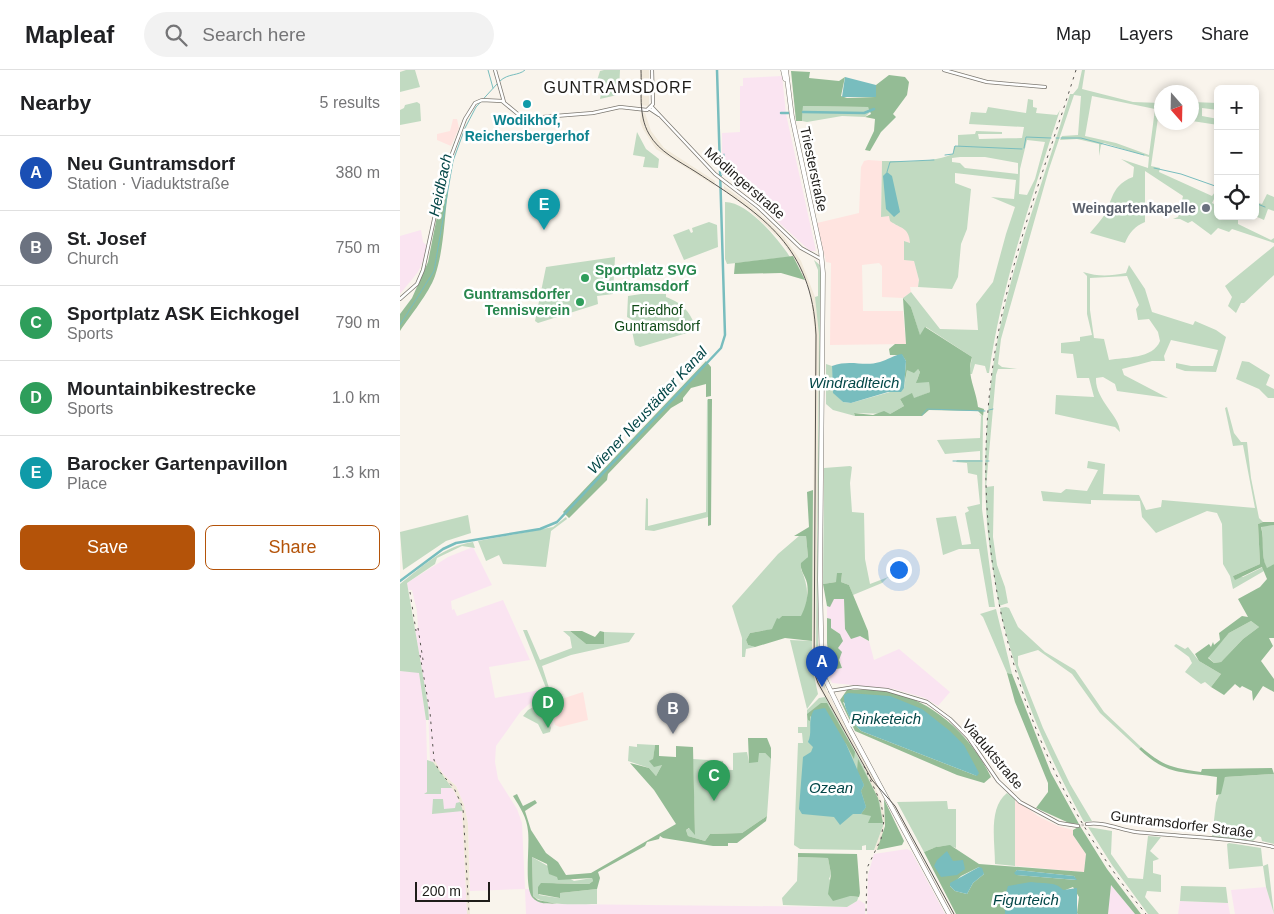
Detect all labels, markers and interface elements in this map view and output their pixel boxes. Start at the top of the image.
search box [144,12,494,57]
text: Mapleaf [25,21,114,48]
icon: search [162,21,190,49]
text: Search here [202,24,306,45]
text: Map [1056,24,1091,44]
text: Layers [1119,24,1173,44]
text: Share [1201,24,1249,44]
district label: GUNTRAMSDORF [544,79,692,96]
north arrow [1154,85,1199,130]
map controls [1214,85,1259,220]
button: + [1214,85,1259,130]
text: Nearby [20,91,91,114]
text: 5 results [320,94,380,111]
marker: Wodikhof, Reichersbergerhof [521,98,533,110]
place label: Wodikhof, Reichersbergerhof [465,112,590,144]
street label: Triesterstraße [797,125,831,213]
button: − [1214,130,1259,175]
street label: Mödlingerstraße [702,144,789,222]
water label: Heidbach [425,152,455,218]
text: Neu Guntramsdorf [67,153,235,174]
text: A [30,164,42,181]
text: 380 m [336,164,380,181]
text: Station · Viaduktstraße [67,175,229,192]
button: locate [1214,175,1259,220]
pin: E [528,189,560,230]
place label: Weingartenkapelle [1073,200,1196,216]
marker: Weingartenkapelle [1200,202,1212,214]
text: St. Josef [67,228,146,249]
text: B [30,239,42,256]
text: 750 m [336,239,380,256]
text: Church [67,250,119,267]
place label: Sportplatz SVG Guntramsdorf [595,262,697,294]
marker: Sportplatz SVG Guntramsdorf [579,272,591,284]
place label: Guntramsdorfer Tennisverein [463,286,571,318]
marker: Guntramsdorfer Tennisverein [574,296,586,308]
park label: Friedhof Guntramsdorf [614,302,700,334]
text: Sportplatz ASK Eichkogel [67,303,300,324]
text: C [30,314,42,331]
text: 790 m [336,314,380,331]
text: Sports [67,325,113,342]
water label: Wiener Neustädter Kanal [584,342,711,477]
water label: Windradlteich [809,374,899,391]
text: Mountainbikestrecke [67,378,256,399]
text: D [30,389,42,406]
text: 1.0 km [332,389,380,406]
text: Sports [67,400,113,417]
text: Barocker Gartenpavillon [67,453,288,474]
text: E [31,464,41,481]
text: 1.3 km [332,464,380,481]
text: Place [67,475,107,492]
button: Save [20,525,195,570]
button: Share [205,525,380,570]
your location [886,557,912,583]
pin: A [806,646,838,687]
pin: D [532,687,564,728]
pin: B [657,693,689,734]
water label: Rinketeich [851,710,921,727]
street label: Viaduktstraße [959,716,1027,792]
pin: C [698,760,730,801]
water label: Ozean [809,779,853,796]
street label: Guntramsdorfer Straße [1110,807,1255,841]
scale bar [415,879,490,902]
text: 200 m [422,883,461,899]
water label: Figurteich [993,891,1059,908]

